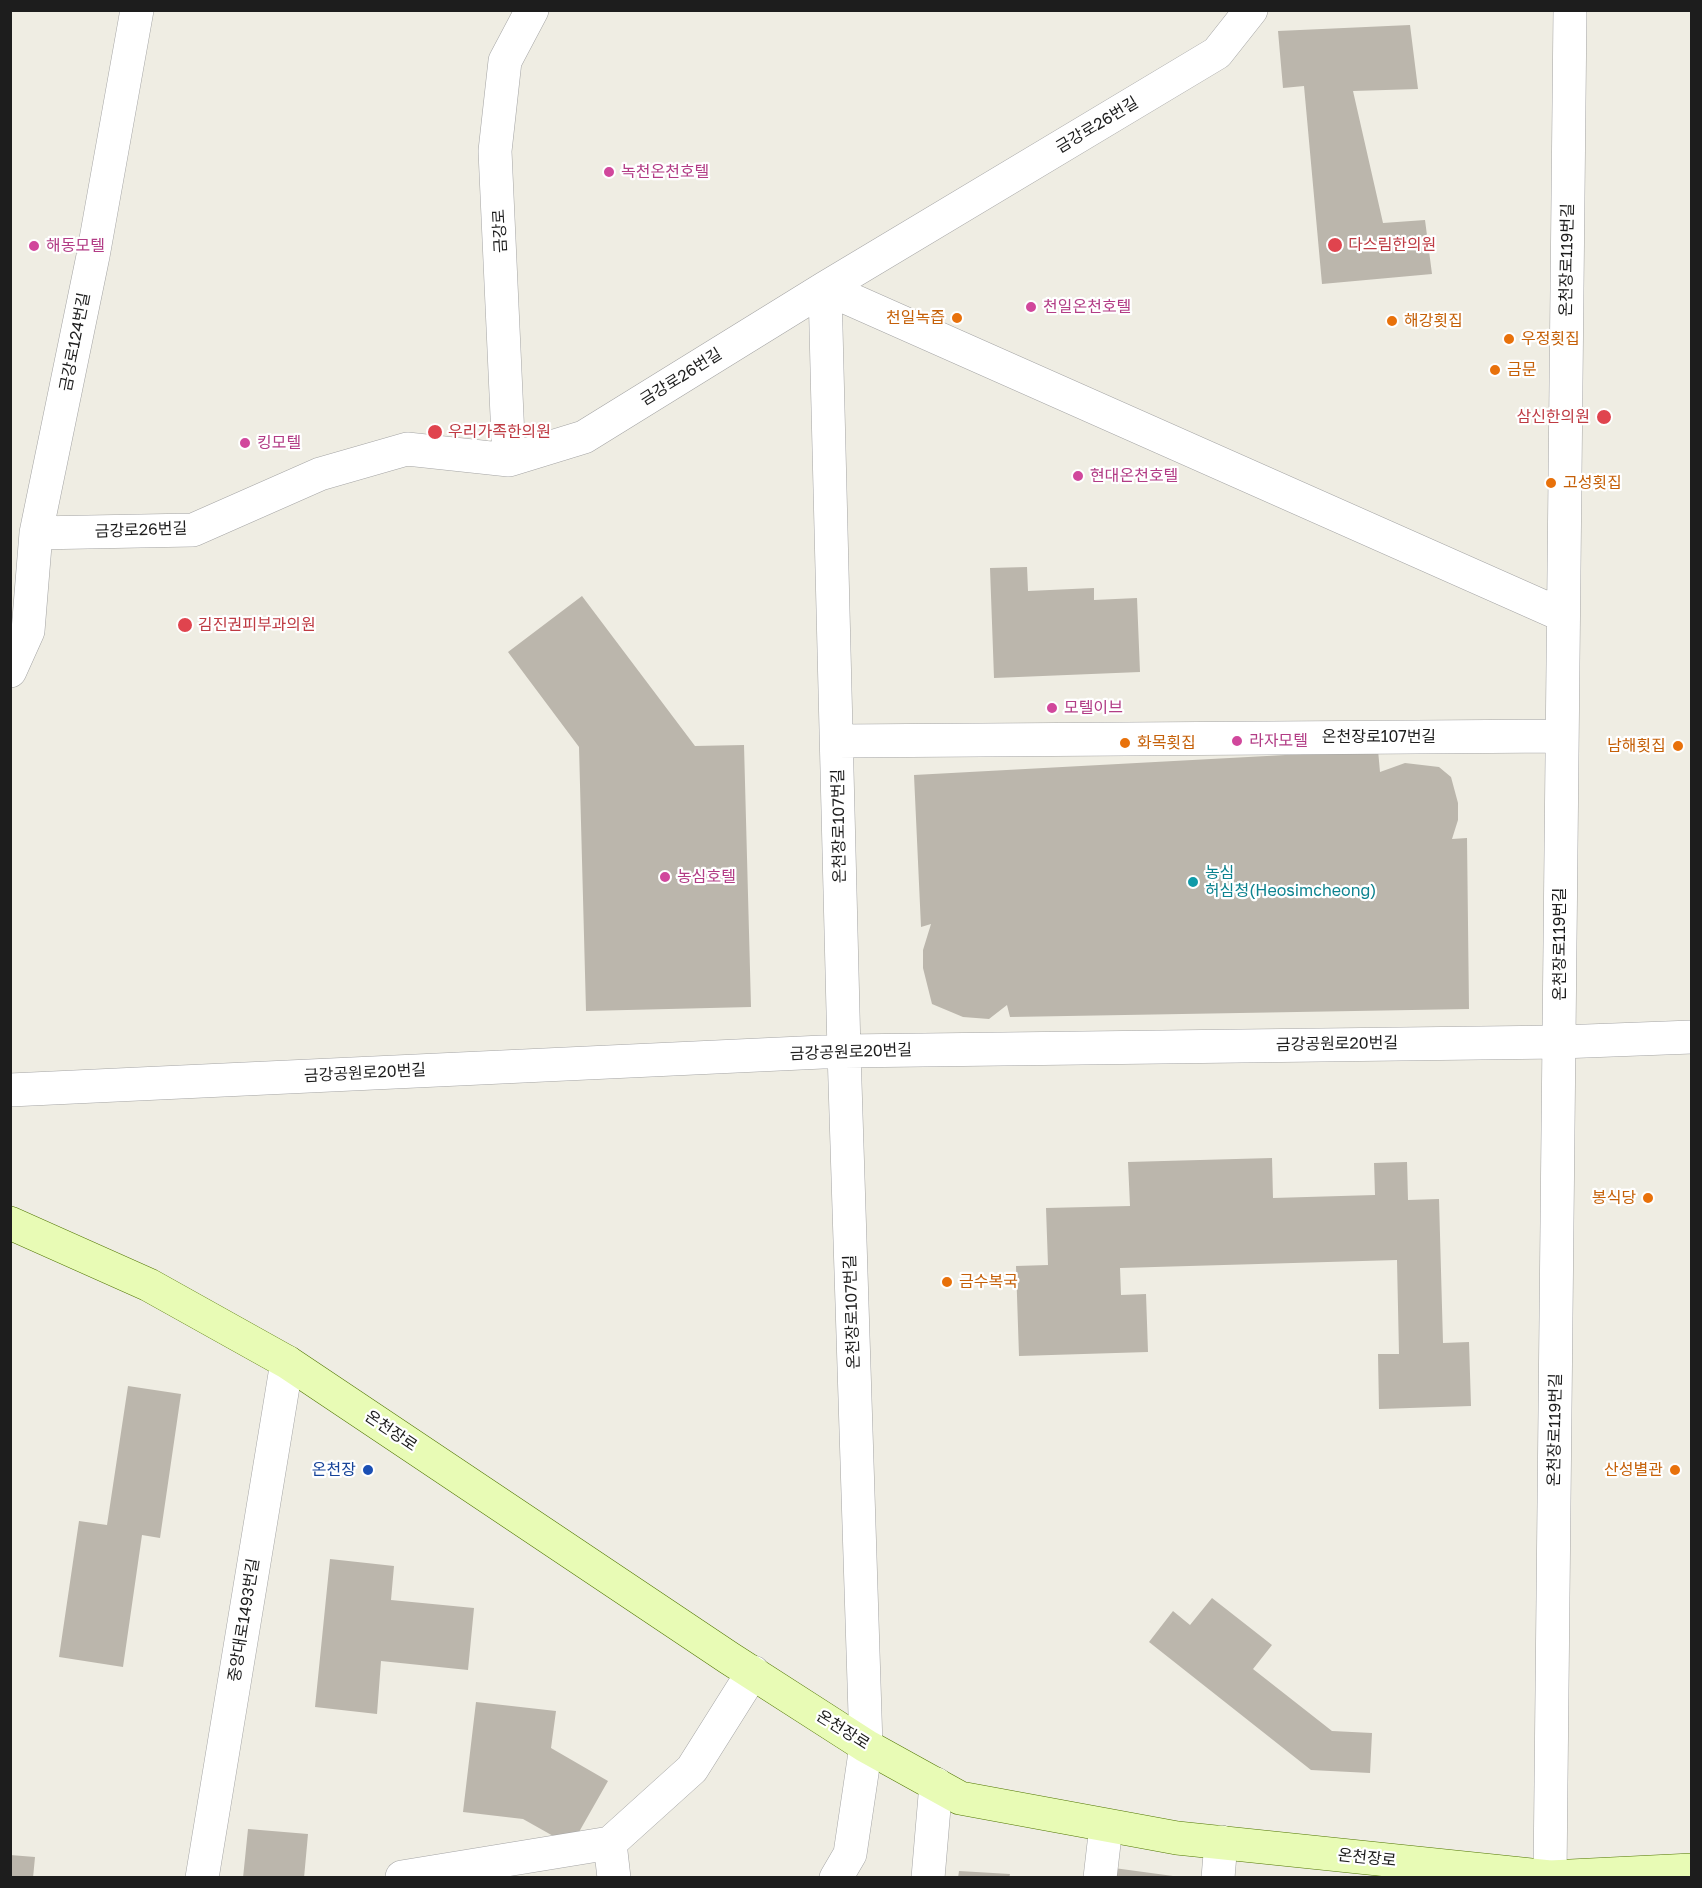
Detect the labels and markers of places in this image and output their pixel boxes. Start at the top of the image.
place label: 녹천온천호텔 [621,162,709,182]
marker: 녹천온천호텔 [602,165,616,179]
place label: 다스림한의원 [1348,235,1436,255]
place label: 해동모텔 [46,236,105,256]
marker: 다스림한의원 [1326,236,1344,254]
marker: 해동모텔 [27,239,41,253]
place label: 천일온천호텔 [1043,297,1131,317]
marker: 천일온천호텔 [1024,300,1038,314]
place label: 천일녹즙 [886,308,945,328]
marker: 천일녹즙 [950,311,964,325]
place label: 해강횟집 [1404,311,1463,331]
marker: 해강횟집 [1385,314,1399,328]
place label: 우정횟집 [1521,329,1580,349]
marker: 우정횟집 [1502,332,1516,346]
place label: 금문 [1507,360,1536,380]
marker: 금문 [1488,363,1502,377]
place label: 삼신한의원 [1516,407,1590,427]
marker: 삼신한의원 [1595,408,1613,426]
place label: 우리가족한의원 [448,422,551,442]
marker: 우리가족한의원 [426,423,444,441]
place label: 킹모텔 [257,433,301,453]
marker: 킹모텔 [238,436,252,450]
place label: 현대온천호텔 [1090,466,1178,486]
marker: 현대온천호텔 [1071,469,1085,483]
place label: 고성횟집 [1563,473,1622,493]
marker: 고성횟집 [1544,476,1558,490]
place label: 김진권피부과의원 [198,615,316,635]
marker: 김진권피부과의원 [176,616,194,634]
place label: 모텔이브 [1064,698,1123,718]
marker: 모텔이브 [1045,701,1059,715]
place label: 라자모텔 [1249,731,1308,751]
place label: 화목횟집 [1137,733,1196,753]
marker: 라자모텔 [1230,734,1244,748]
marker: 화목횟집 [1118,736,1132,750]
place label: 남해횟집 [1607,736,1666,756]
marker: 남해횟집 [1671,739,1685,753]
place label: 농심 허심청(Heosimcheong) [1205,863,1376,901]
place label: 농심호텔 [677,867,736,887]
marker: 농심호텔 [658,870,672,884]
marker: 농심 허심청(Heosimcheong) [1186,875,1200,889]
place label: 봉식당 [1592,1188,1636,1208]
marker: 봉식당 [1641,1191,1655,1205]
place label: 금수복국 [959,1272,1018,1292]
marker: 금수복국 [940,1275,954,1289]
place label: 온천장 [312,1460,356,1480]
place label: 산성별관 [1604,1460,1663,1480]
marker: 온천장 [361,1463,375,1477]
marker: 산성별관 [1668,1463,1682,1477]

